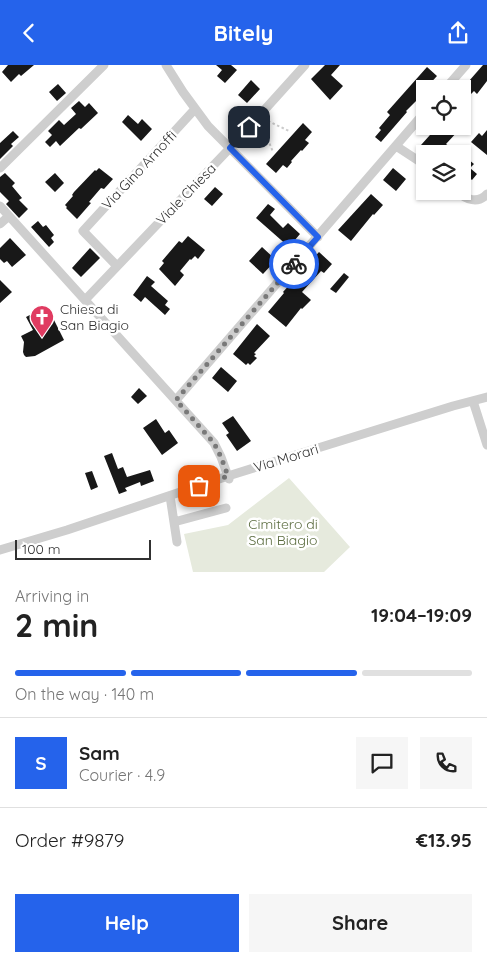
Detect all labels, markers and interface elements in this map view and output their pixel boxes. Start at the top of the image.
icon: back [15,19,43,47]
text: Bitely [214,19,274,47]
icon: share [444,19,472,47]
map controls [416,80,471,200]
button: locate [416,80,471,135]
pin [228,106,270,148]
icon: home [235,113,263,141]
street label: Via Gino Arnoffi [98,127,180,213]
button: layers [416,145,471,200]
street label: Viale Chiesa [152,159,220,229]
courier [269,239,319,289]
icon: bike [280,250,308,278]
place label: Chiesa di San Biagio [60,300,129,334]
church icon: Chiesa di San Biagio [29,304,55,338]
street label: Via Morari [251,440,321,476]
pin [178,465,220,507]
icon: bag [185,472,213,500]
park label: Cimitero di San Biagio [248,515,318,549]
scale bar [15,537,151,560]
text: 100 m [22,540,60,558]
text: Arriving in [15,586,89,606]
text: 19:04–19:09 [371,603,472,627]
text: 2 min [15,605,98,645]
text: On the way · 140 m [15,684,154,704]
button: chat [356,737,408,789]
button: phone [420,737,472,789]
text: Sam [79,741,120,765]
text: S [35,751,47,775]
text: Courier · 4.9 [79,765,165,785]
text: Order #9879 [15,828,124,852]
text: €13.95 [416,828,472,852]
button: Help [15,894,239,952]
button: Share [249,894,472,952]

